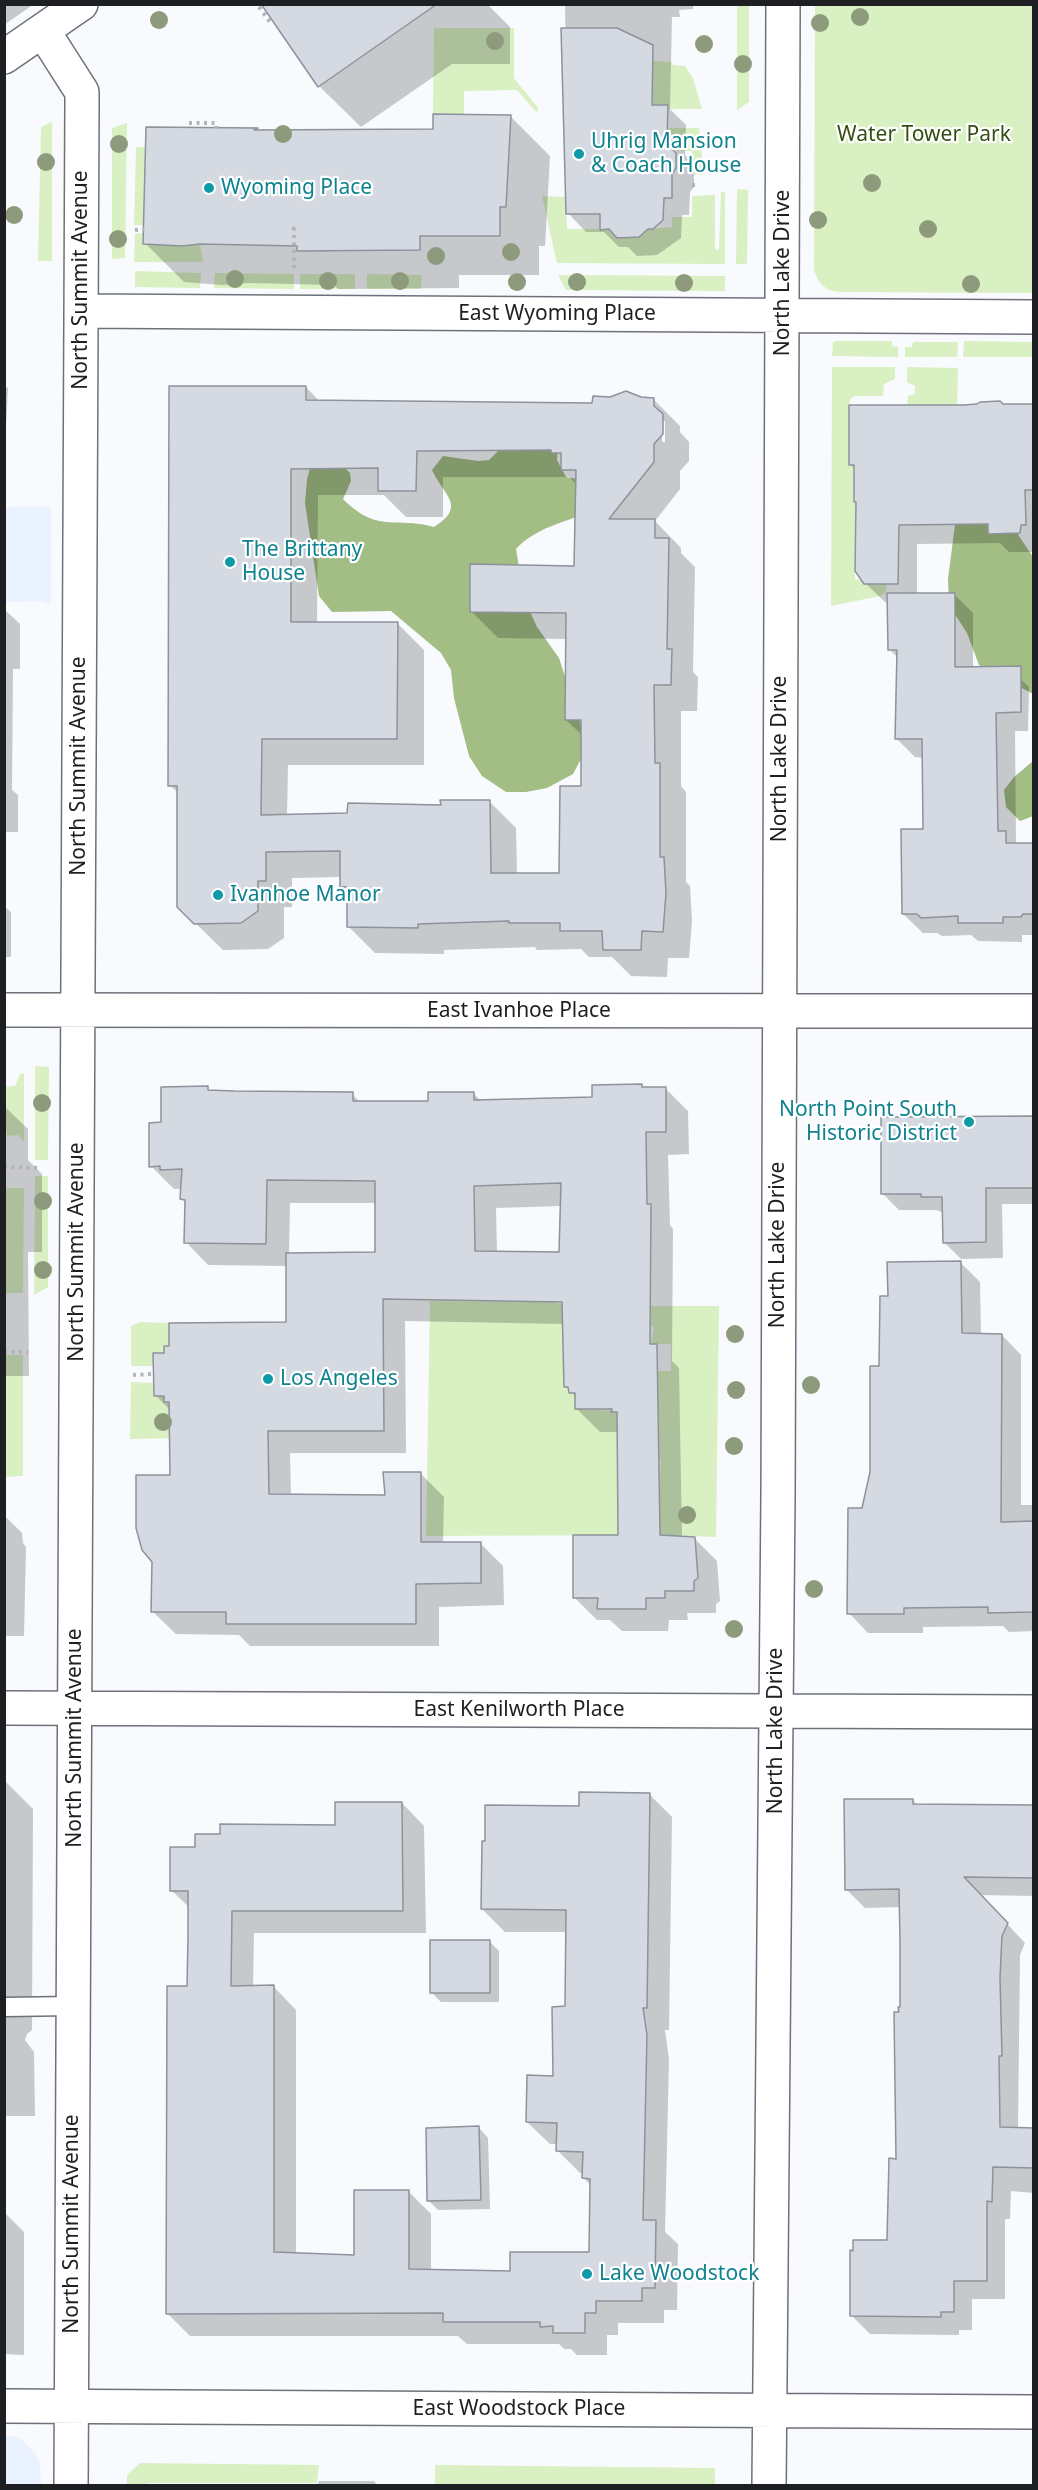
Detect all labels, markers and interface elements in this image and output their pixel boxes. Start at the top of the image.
park label: Water Tower Park [837,122,1011,148]
place label: Uhrig Mansion & Coach House [591,129,741,179]
marker: Uhrig Mansion & Coach House [572,147,586,161]
street label: North Summit Avenue [68,170,94,390]
place label: Wyoming Place [221,175,372,201]
marker: Wyoming Place [202,181,216,195]
street label: North Lake Drive [770,190,796,356]
street label: East Wyoming Place [458,301,656,327]
place label: The Brittany House [242,537,362,587]
marker: The Brittany House [223,555,237,569]
street label: North Summit Avenue [66,656,92,876]
street label: North Lake Drive [767,676,793,842]
place label: Ivanhoe Manor [230,882,381,908]
marker: Ivanhoe Manor [211,888,225,902]
street label: East Ivanhoe Place [427,998,611,1024]
place label: North Point South Historic District [779,1097,957,1147]
marker: North Point South Historic District [962,1115,976,1129]
street label: North Summit Avenue [64,1142,90,1362]
street label: North Lake Drive [765,1162,791,1328]
place label: Los Angeles [280,1366,398,1392]
marker: Los Angeles [261,1372,275,1386]
street label: North Summit Avenue [62,1628,88,1848]
street label: North Lake Drive [763,1648,789,1814]
street label: East Kenilworth Place [414,1697,624,1723]
street label: North Summit Avenue [59,2114,85,2334]
place label: Lake Woodstock [599,2261,759,2287]
marker: Lake Woodstock [580,2267,594,2281]
street label: East Woodstock Place [413,2396,625,2422]

